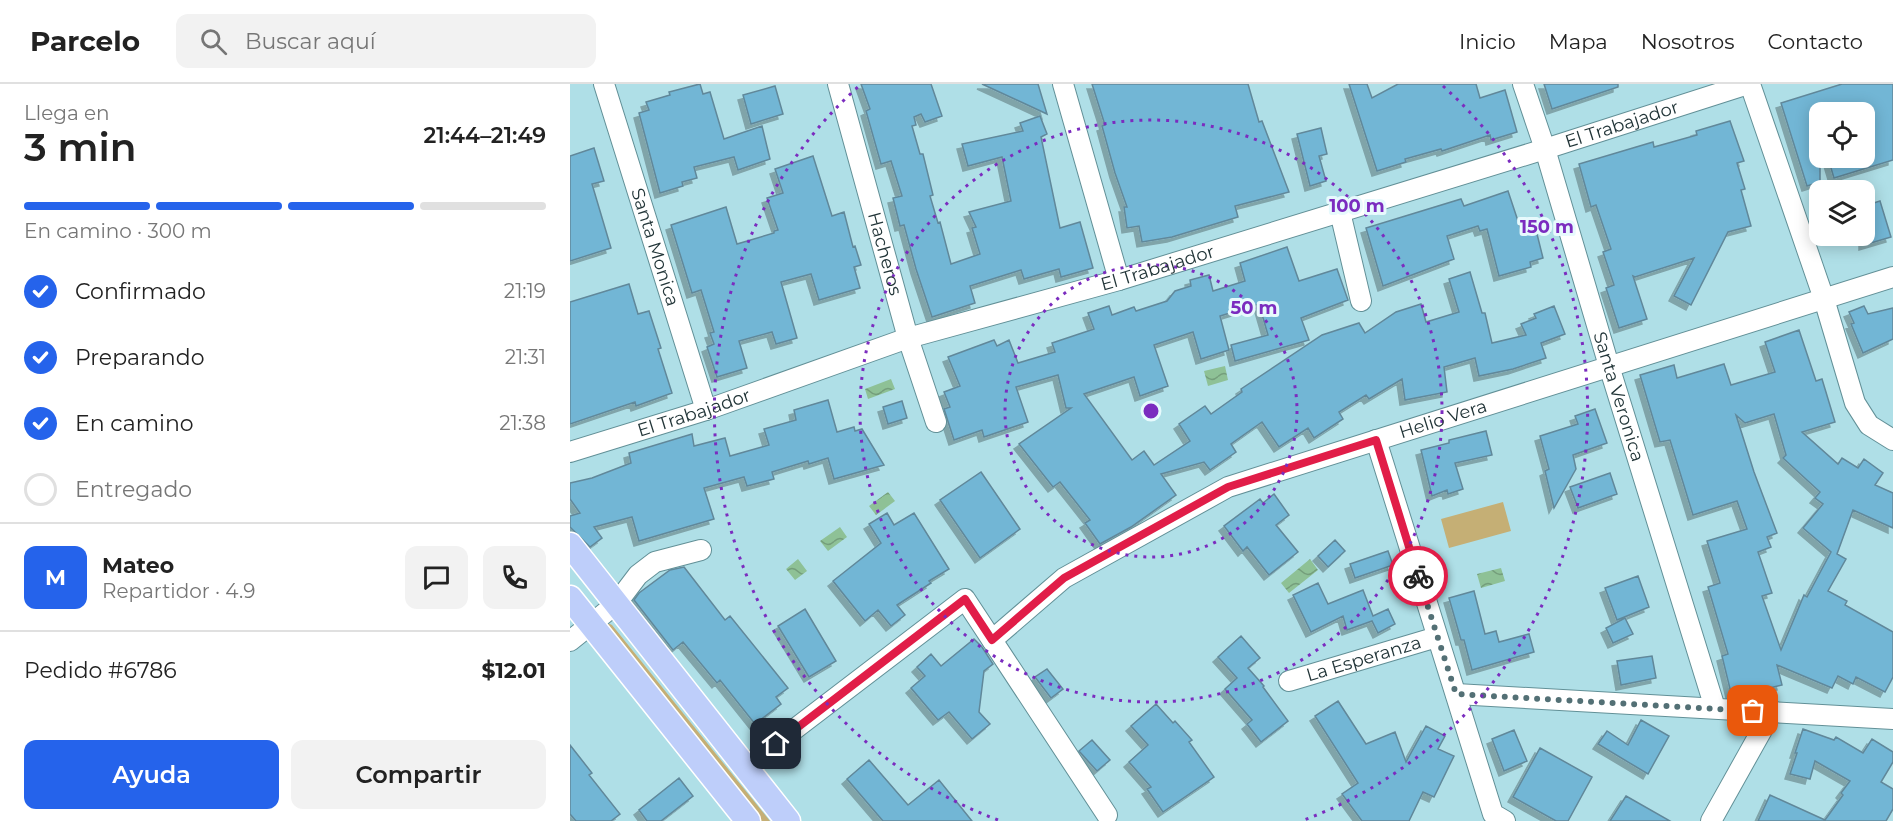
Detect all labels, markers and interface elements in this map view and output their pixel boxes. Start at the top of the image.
search box [176,14,596,68]
text: Parcelo [30,24,140,58]
icon: search [197,25,230,58]
text: Buscar aquí [245,28,376,55]
text: Inicio [1459,29,1516,54]
text: Mapa [1549,29,1608,54]
text: Nosotros [1641,29,1734,54]
text: Contacto [1767,29,1863,54]
street label: El Trabajador [1562,96,1681,153]
text: Llega en [24,101,110,125]
map controls [1809,102,1875,246]
button: locate [1809,102,1875,168]
text: 21:44–21:49 [424,122,546,149]
text: 3 min [24,123,137,171]
button: layers [1809,180,1875,246]
street label: Santa Monica [626,185,684,309]
text: 100 m [1329,195,1385,217]
street label: Hacheros [863,210,907,298]
text: 150 m [1520,216,1574,238]
text: En camino · 300 m [24,219,212,243]
street label: El Trabajador [1098,240,1217,296]
icon: check [24,275,57,308]
text: Confirmado [75,278,206,305]
text: 21:19 [504,279,546,303]
text: 50 m [1231,297,1277,319]
street label: Santa Veronica [1588,329,1649,464]
icon: check [24,341,57,374]
text: Preparando [75,344,204,371]
text: 21:31 [505,345,546,369]
street label: El Trabajador [635,384,754,442]
street label: Helio Vera [1396,395,1490,443]
centre of rings [1141,401,1161,421]
icon: check [24,407,57,440]
text: En camino [75,410,194,437]
text: 21:38 [499,411,546,435]
text: Entregado [75,476,192,503]
button: chat [405,546,468,609]
button: phone [483,546,546,609]
courier [1388,546,1448,606]
text: Mateo [102,552,174,579]
icon: bike [1402,560,1435,593]
text: M [45,564,66,591]
text: Repartidor · 4.9 [102,579,255,603]
street label: La Esperanza [1304,631,1424,686]
text: Pedido #6786 [24,657,177,684]
text: $12.01 [481,657,546,684]
pin [1727,685,1778,736]
icon: bag [1736,694,1769,727]
pin [750,718,801,769]
icon: home [759,727,792,760]
button: Ayuda [24,740,279,809]
button: Compartir [291,740,546,809]

